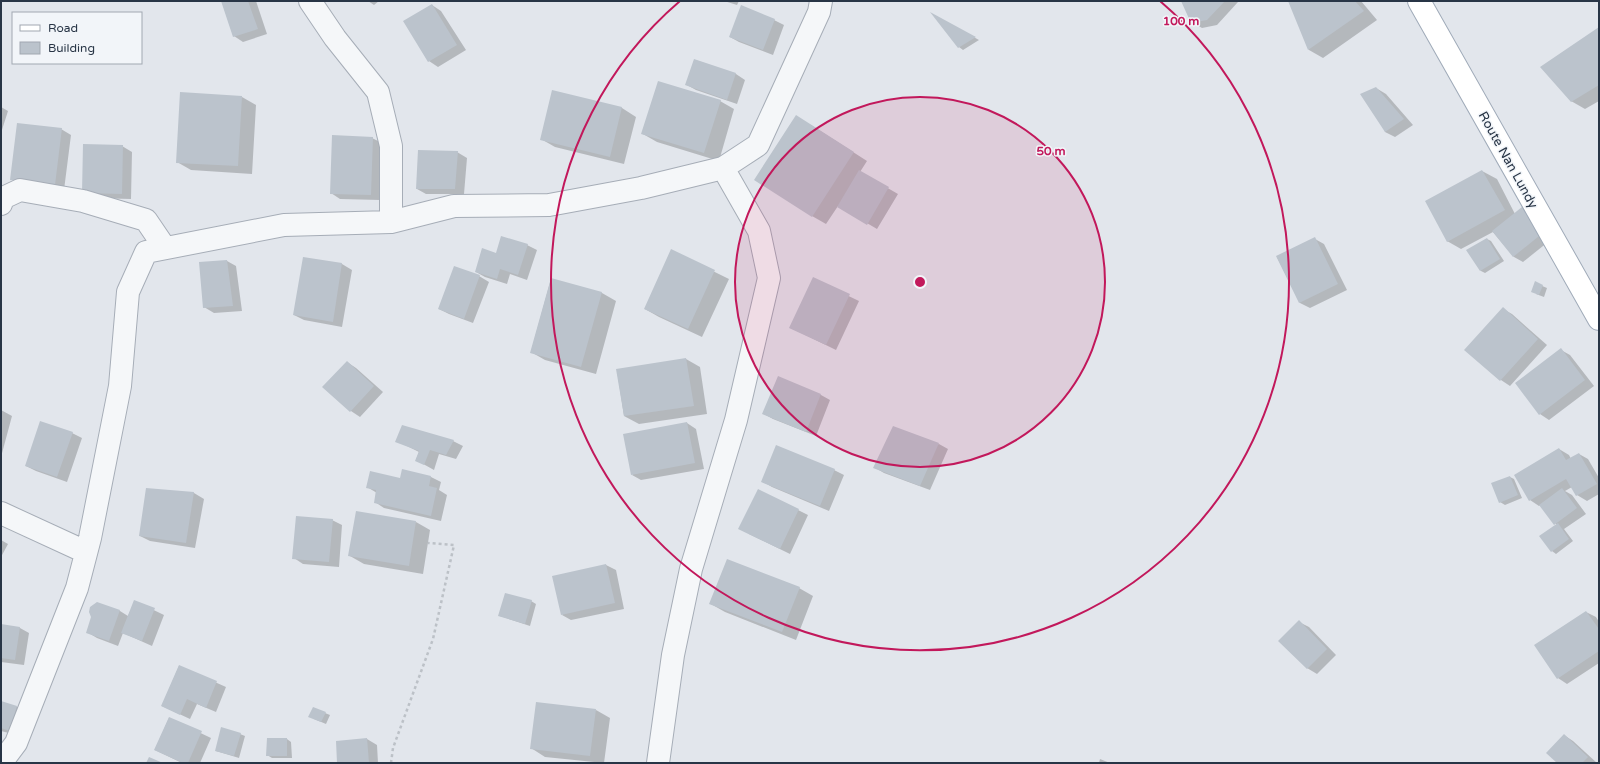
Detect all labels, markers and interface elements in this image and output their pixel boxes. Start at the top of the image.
legend [12,12,142,64]
text: 100 m [1163,14,1199,28]
text: Road [48,21,78,35]
text: Building [48,41,95,55]
street label: Route Nan Lundy [1475,109,1541,211]
text: 50 m [1036,144,1066,158]
centre of rings [913,275,927,289]

